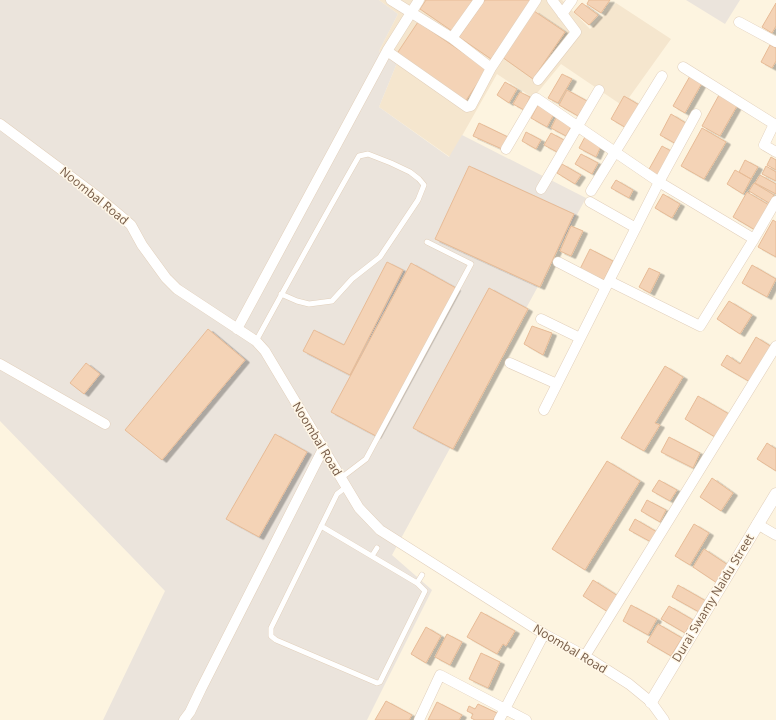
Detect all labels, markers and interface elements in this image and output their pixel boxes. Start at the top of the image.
street label: Noombal Road [57,163,132,228]
street label: Noombal Road [289,399,346,479]
street label: Durai Swamy Naidu Street [668,531,758,665]
street label: Noombal Road [530,620,610,677]

